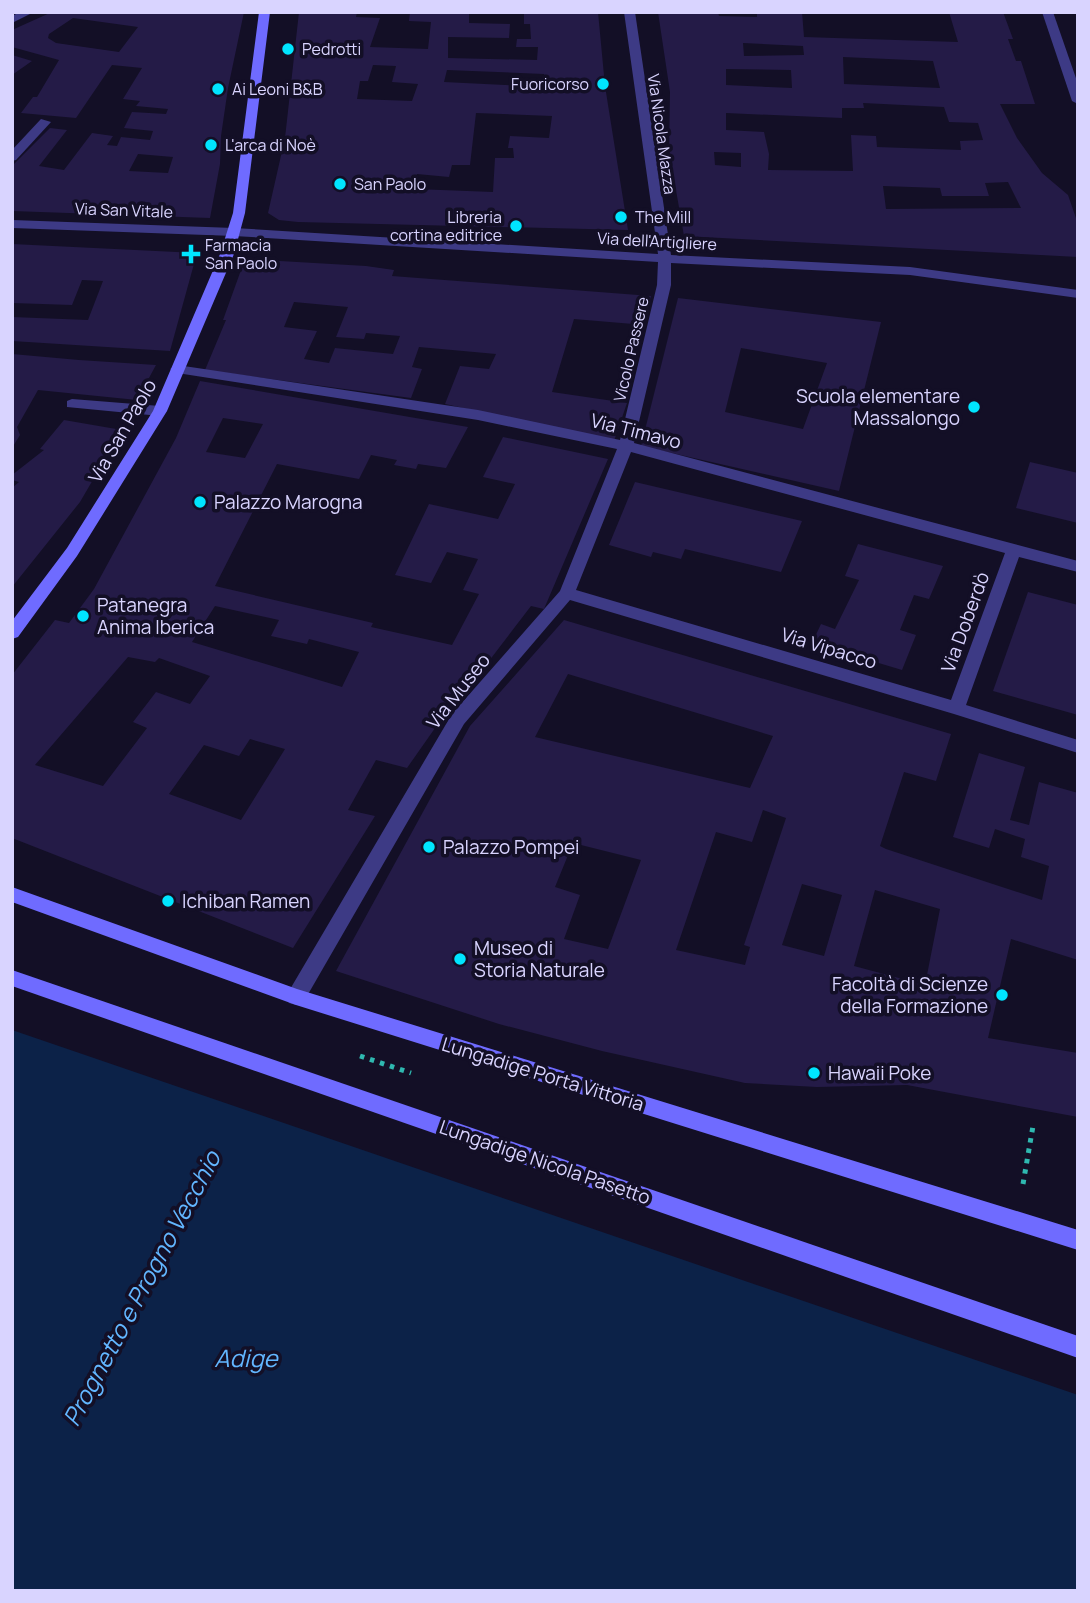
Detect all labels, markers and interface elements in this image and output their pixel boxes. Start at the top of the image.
place label: Pedrotti [302,38,361,60]
marker: Pedrotti [280,41,296,57]
street label: Via Nicola Mazza [643,72,681,196]
place label: Fuoricorso [511,73,589,95]
marker: Fuoricorso [595,76,611,92]
place label: Ai Leoni B&B [232,78,323,100]
marker: Ai Leoni B&B [210,81,226,97]
place label: L'arca di Noè [225,134,316,156]
marker: L'arca di Noè [203,137,219,153]
place label: San Paolo [354,173,426,195]
marker: San Paolo [332,176,348,192]
street label: Via San Vitale [75,197,173,223]
place label: Libreria cortina editrice [390,206,502,246]
place label: The Mill [635,206,691,228]
marker: The Mill [613,209,629,225]
marker: Libreria cortina editrice [508,218,524,234]
street label: Via dell'Artigliere [597,227,717,255]
place label: Farmacia San Paolo [205,234,277,274]
marker: Farmacia San Paolo [183,246,199,262]
street label: Vicolo Passere [608,294,654,404]
street label: Via San Paolo [82,374,162,488]
place label: Scuola elementare Massalongo [796,383,960,431]
marker: Scuola elementare Massalongo [966,399,982,415]
street label: Via Timavo [588,407,684,455]
place label: Palazzo Marogna [214,489,363,515]
marker: Palazzo Marogna [192,494,208,510]
street label: Via Doberdò [935,568,995,676]
place label: Patanegra Anima Iberica [97,592,214,640]
marker: Patanegra Anima Iberica [75,608,91,624]
street label: Via Vipacco [778,621,880,675]
street label: Via Museo [420,648,496,734]
place label: Palazzo Pompei [443,834,580,860]
marker: Palazzo Pompei [421,839,437,855]
place label: Ichiban Ramen [182,888,310,914]
marker: Ichiban Ramen [160,893,176,909]
place label: Museo di Storia Naturale [474,935,605,983]
marker: Museo di Storia Naturale [452,951,468,967]
place label: Facoltà di Scienze della Formazione [832,971,988,1019]
marker: Facoltà di Scienze della Formazione [994,987,1010,1003]
street label: Lungadige Porta Vittoria [439,1031,647,1117]
place label: Hawaii Poke [828,1060,931,1086]
marker: Hawaii Poke [806,1065,822,1081]
street label: Lungadige Nicola Pasetto [436,1114,654,1210]
water label: Prognetto e Progno Vecchio [54,1143,228,1431]
water label: Adige [214,1341,280,1374]

